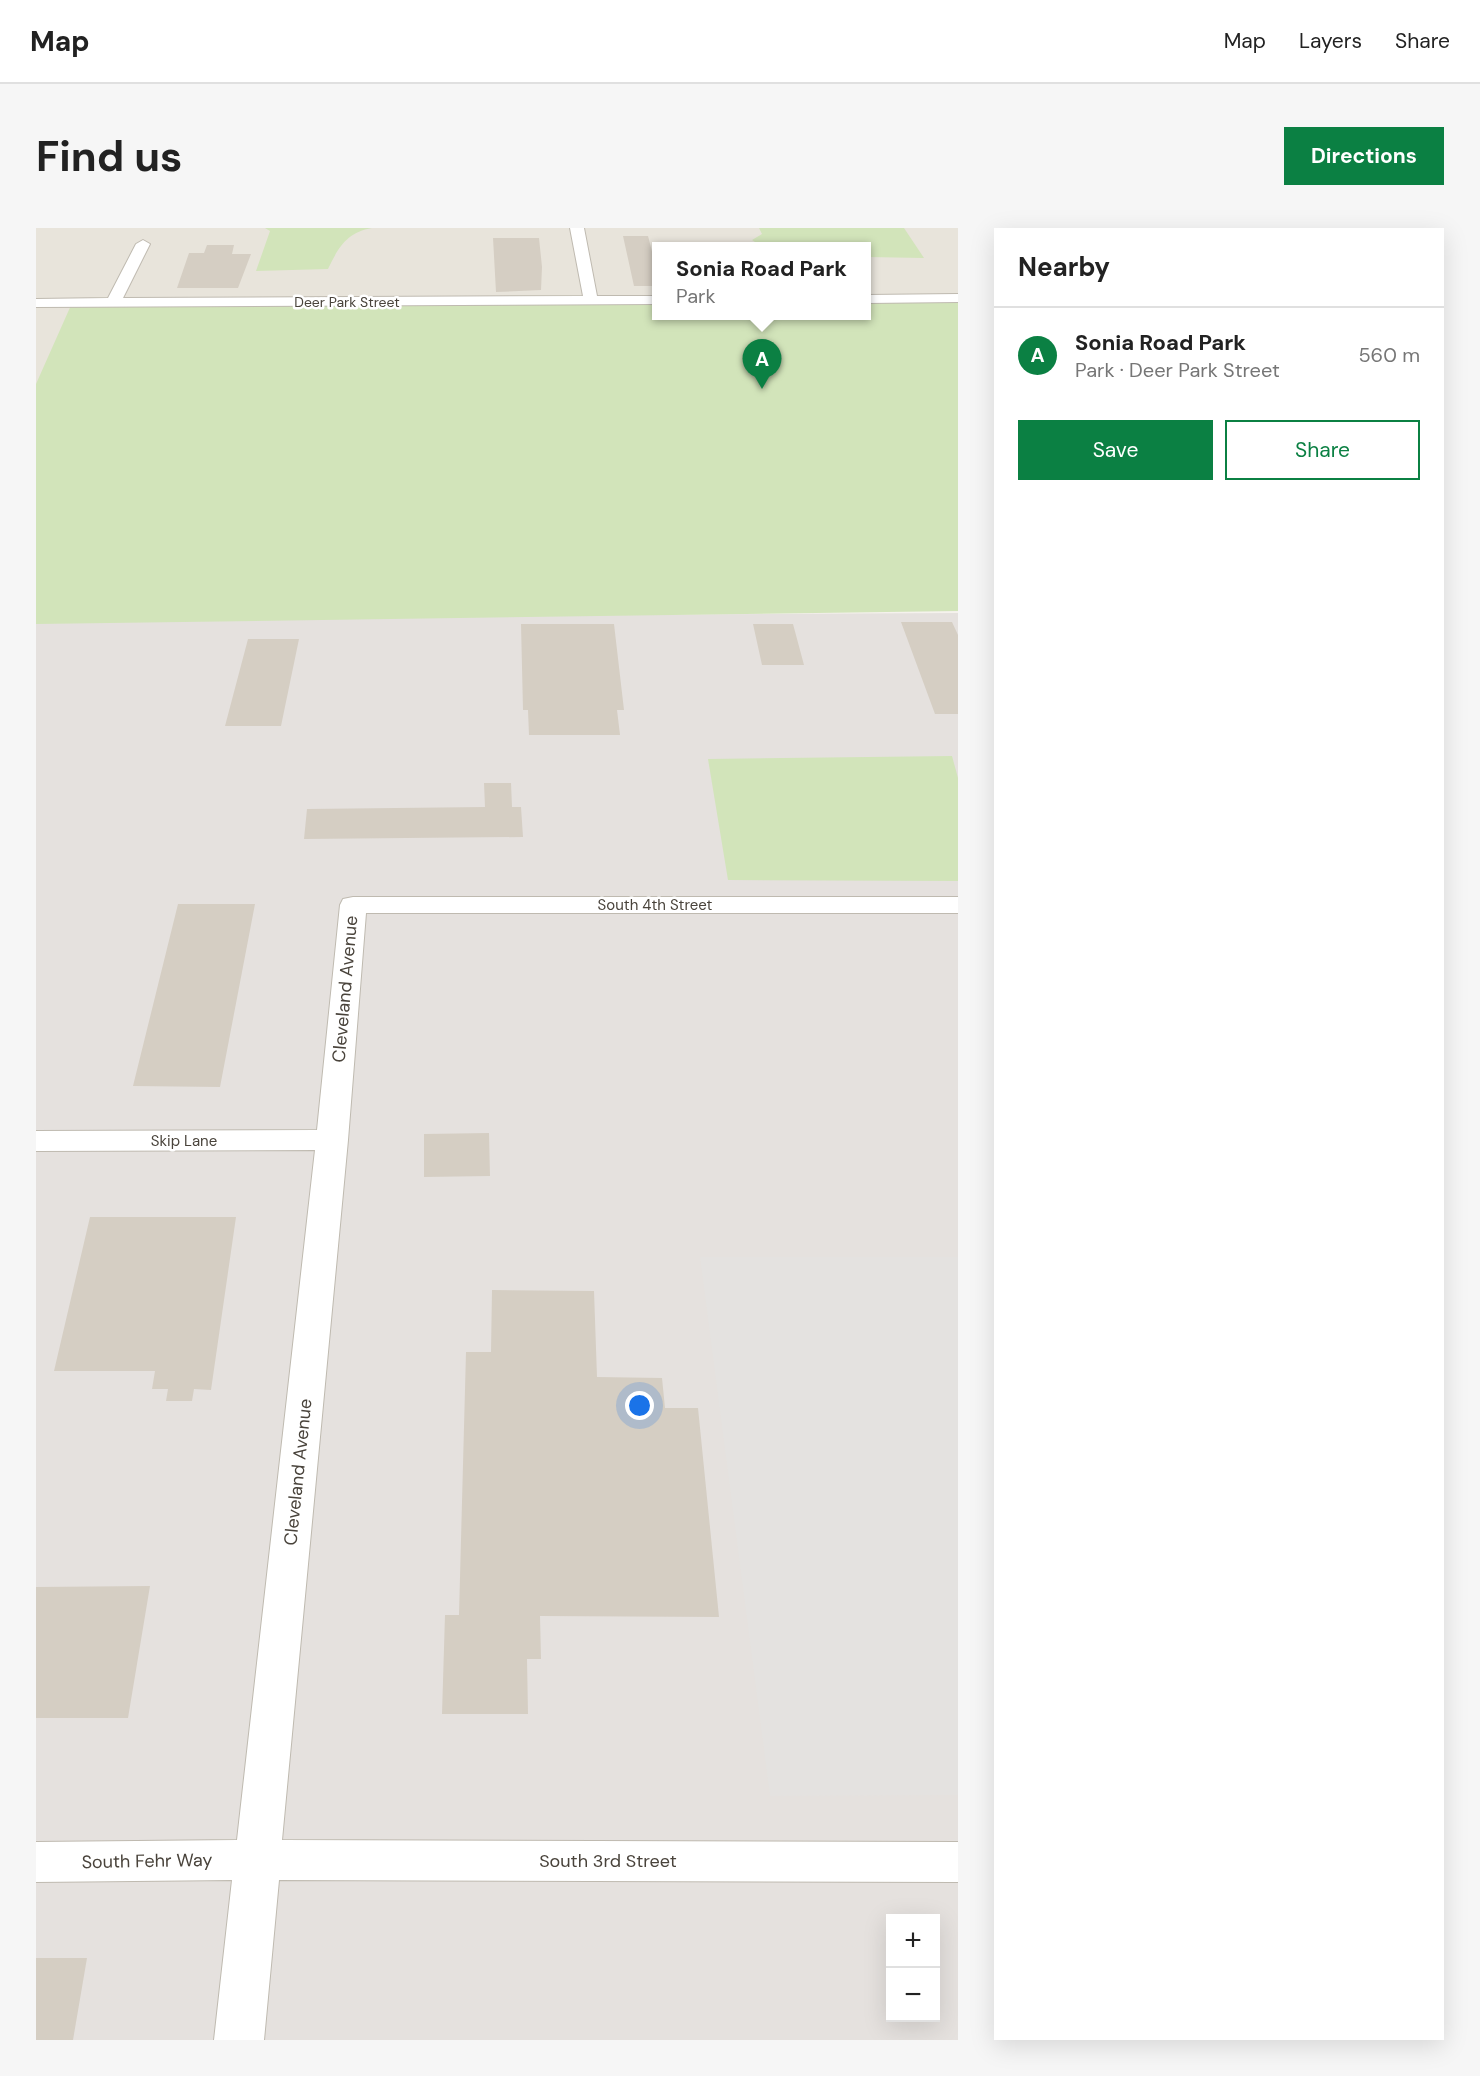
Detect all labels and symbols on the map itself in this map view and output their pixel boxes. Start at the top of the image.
street label: Deer Park Street [294,293,400,311]
pin: A [742,340,782,389]
street label: South 4th Street [598,895,713,915]
street label: Cleveland Avenue [327,915,363,1063]
street label: Skip Lane [151,1131,217,1151]
your location [625,1391,654,1420]
street label: Cleveland Avenue [278,1397,318,1547]
street label: South Fehr Way [81,1848,213,1874]
street label: South 3rd Street [539,1849,677,1873]

